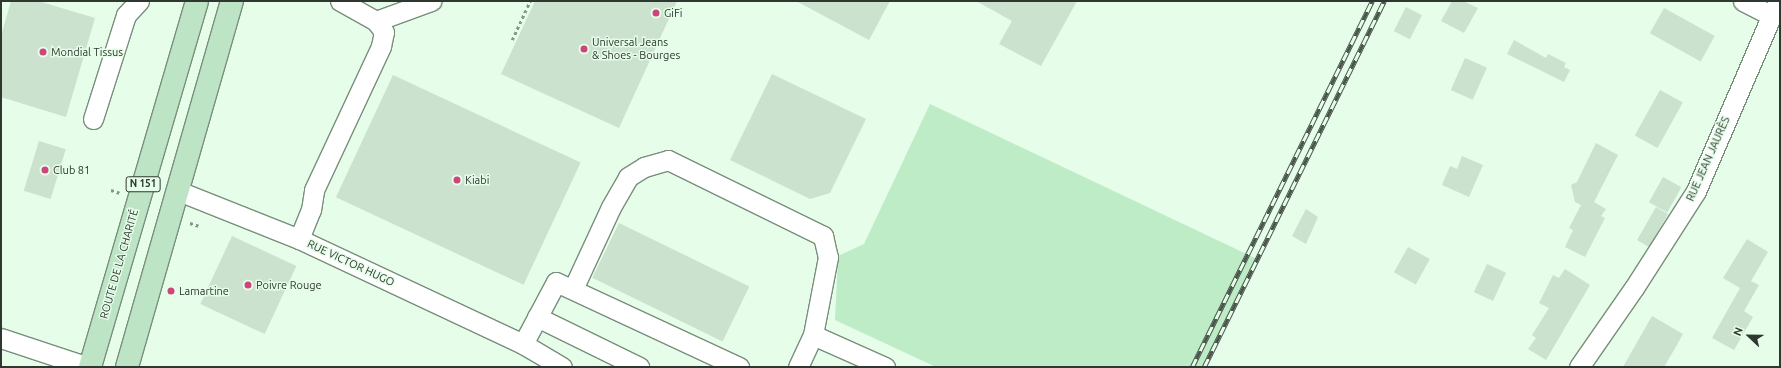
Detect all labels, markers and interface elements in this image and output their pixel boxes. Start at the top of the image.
place label: GiFi [664,6,682,20]
marker: GiFi [651,8,661,18]
place label: Universal Jeans & Shoes - Bourges [592,36,680,62]
marker: Universal Jeans & Shoes - Bourges [579,44,589,54]
place label: Mondial Tissus [51,45,123,59]
marker: Mondial Tissus [38,47,48,57]
street label: RUE JEAN JAURÈS [1683,115,1733,203]
place label: Club 81 [53,163,90,177]
marker: Club 81 [40,165,50,175]
place label: Kiabi [465,173,489,187]
marker: Kiabi [452,175,462,185]
road number: N 151 [125,176,161,192]
street label: ROUTE DE LA CHARITÉ [97,208,141,320]
street label: RUE VICTOR HUGO [305,237,397,289]
place label: Poivre Rouge [256,278,322,292]
marker: Poivre Rouge [243,280,253,290]
place label: Lamartine [179,284,229,298]
marker: Lamartine [166,286,176,296]
north arrow [1729,316,1769,356]
text: N [1731,325,1745,338]

